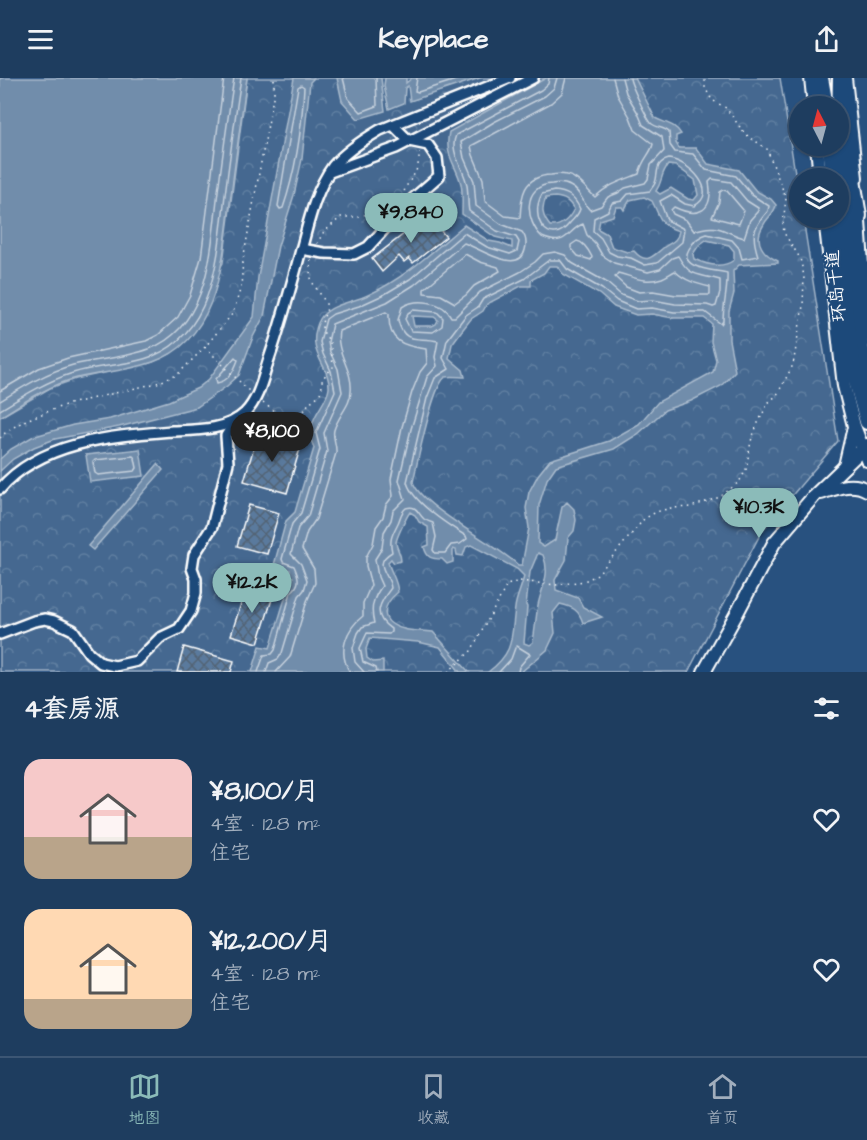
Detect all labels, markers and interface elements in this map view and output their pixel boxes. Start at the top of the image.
text: Keyplace [378,20,489,58]
icon: menu [24,23,57,56]
icon: share [810,23,843,56]
north arrow [789,96,849,156]
map controls [789,96,849,228]
button: layers [789,168,849,228]
pin: ¥9,840 [362,193,460,244]
text: ¥9,840 [379,198,443,226]
street label: 环岛干道 [820,249,852,323]
pin: ¥8,100 [223,412,321,463]
text: ¥8,100 [245,417,300,445]
pin: ¥10.3K [710,488,808,539]
text: ¥10.3K [734,493,784,521]
pin: ¥12.2K [203,563,301,614]
text: ¥12.2K [226,568,278,596]
text: 4套房源 [24,691,120,727]
icon: filters [810,692,843,725]
text: ¥8,100/月 [210,773,319,809]
icon: home [72,783,144,855]
icon: heart [810,803,843,836]
text: 4室 · 128 m² [210,810,321,838]
text: 住宅 [210,839,250,867]
text: ¥12,200/月 [210,923,332,959]
icon: home [72,933,144,1005]
icon: heart [810,953,843,986]
text: 4室 · 128 m² [210,960,321,988]
text: 住宅 [210,989,250,1017]
tab: 地图 [128,1070,161,1129]
tab: 收藏 [417,1070,450,1129]
tab: 首页 [706,1070,739,1129]

